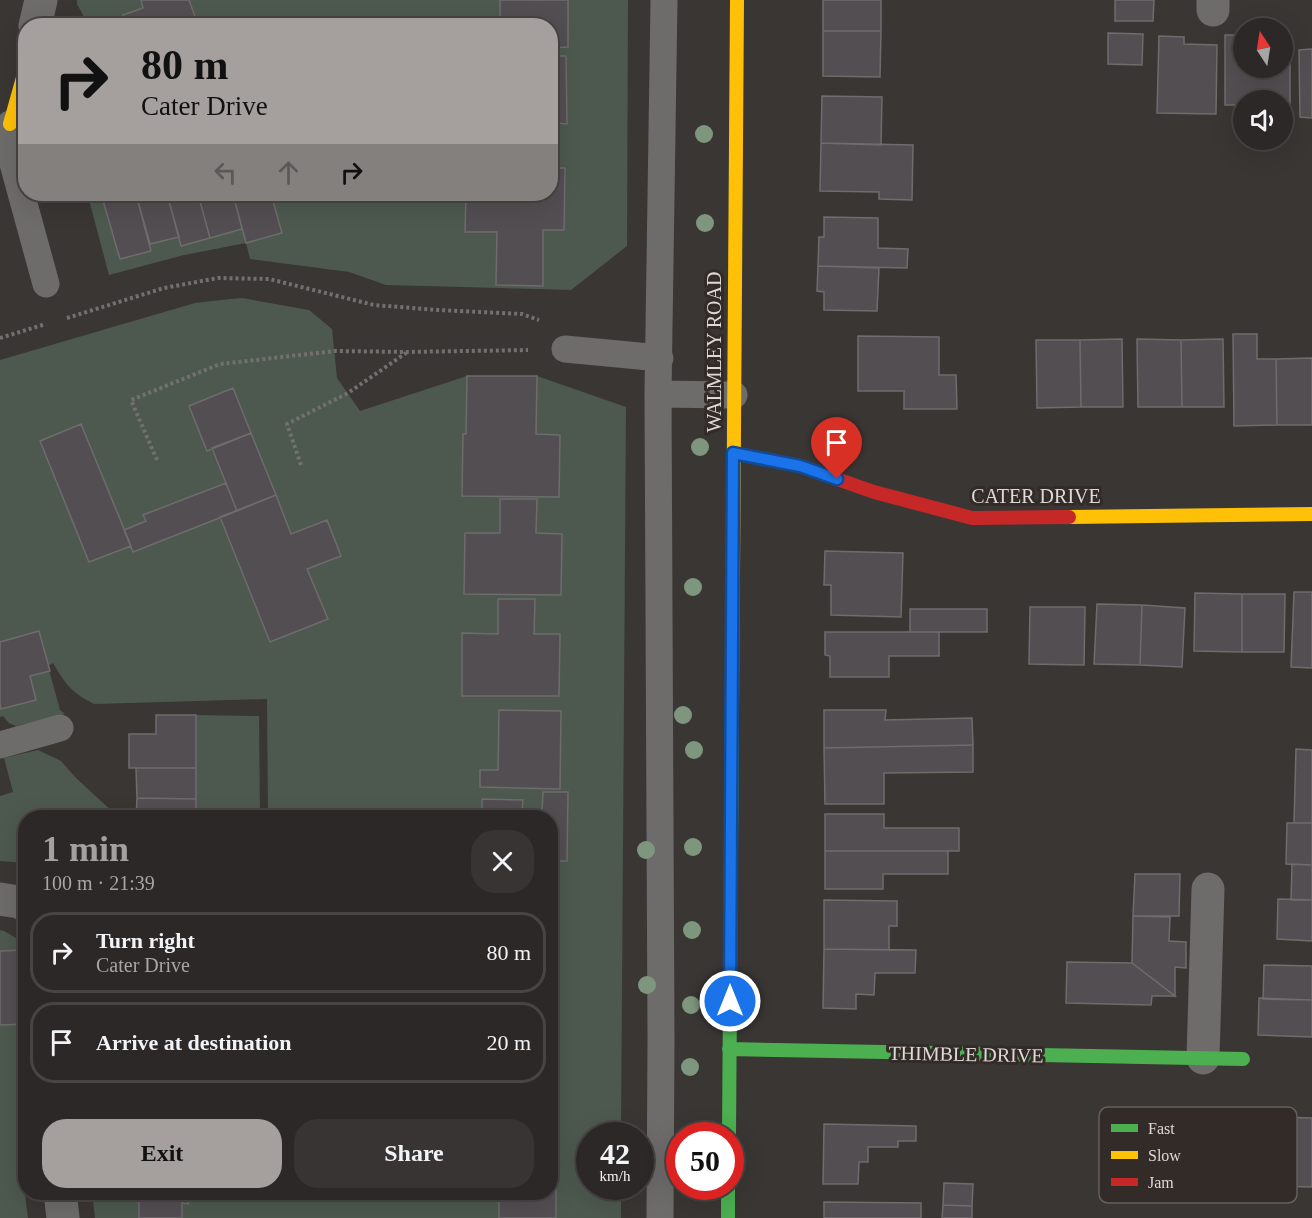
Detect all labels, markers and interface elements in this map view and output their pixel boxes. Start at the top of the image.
north arrow [1233,18,1293,78]
map controls [1233,18,1293,150]
icon: right [42,42,120,120]
text: 80 m [141,42,229,88]
button: sound [1233,90,1293,150]
text: Cater Drive [141,91,268,121]
icon: left [209,156,242,189]
icon: ahead [272,156,305,189]
icon: right [335,156,368,189]
street label: WALMLEY ROAD [703,272,725,432]
pin [811,417,862,479]
icon: arrive [820,426,853,459]
street label: CATER DRIVE [971,485,1101,507]
text: 1 min [42,829,129,869]
button: close [471,830,534,893]
text: 100 m · 21:39 [42,872,155,894]
text: Turn right [96,928,195,953]
icon: right [45,936,78,969]
text: 80 m [486,940,531,965]
text: Cater Drive [96,954,190,976]
position arrow [698,969,762,1033]
icon: arrive [45,1026,78,1059]
text: Arrive at destination [96,1030,292,1055]
text: 20 m [486,1030,531,1055]
street label: THIMBLE DRIVE [888,1042,1044,1066]
legend [1099,1107,1297,1203]
button: Exit [42,1119,282,1188]
button: Share [294,1119,534,1188]
text: Fast [1148,1120,1175,1137]
speed limit sign: 50 [666,1122,744,1200]
text: 42 [600,1137,630,1170]
text: Slow [1148,1147,1181,1164]
text: km/h [600,1168,630,1184]
text: Jam [1148,1174,1174,1191]

